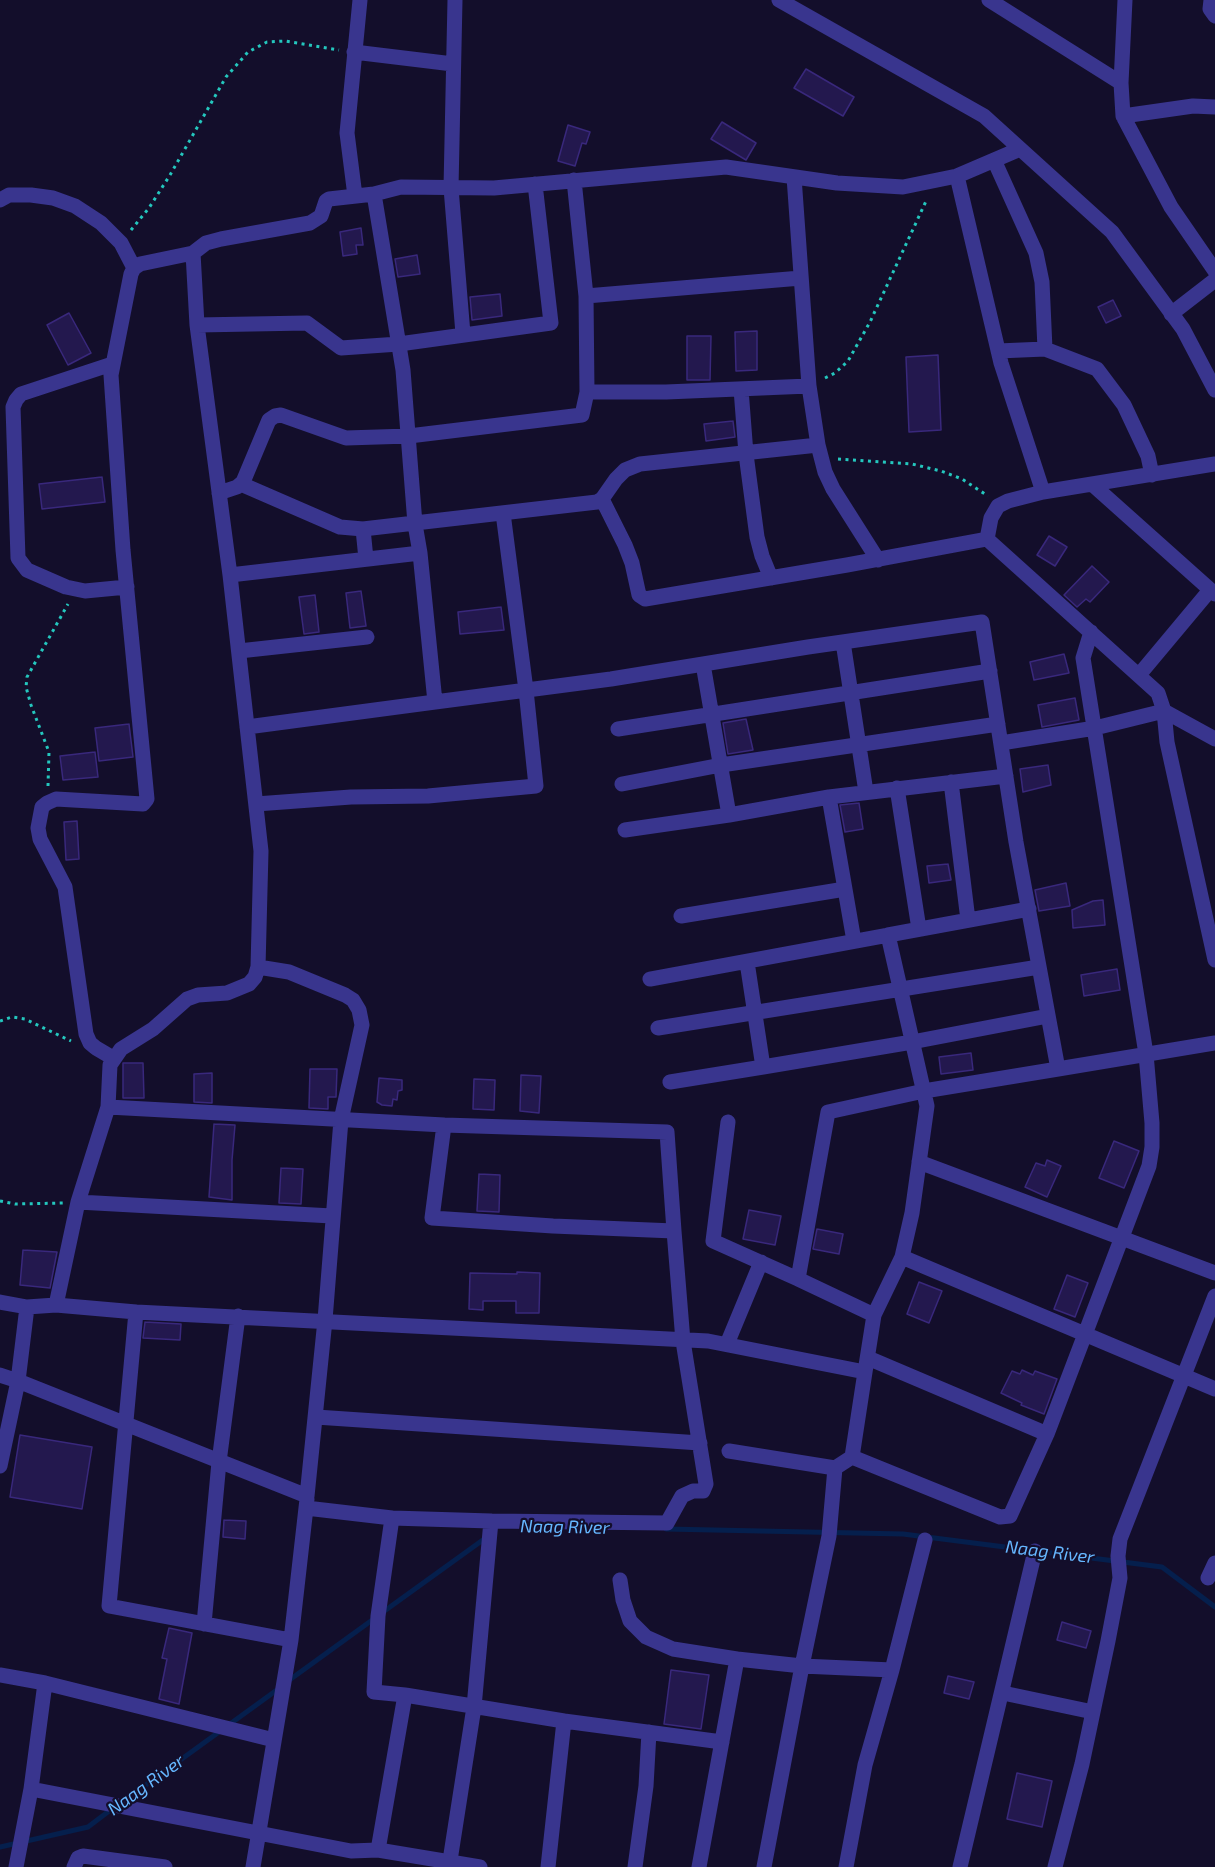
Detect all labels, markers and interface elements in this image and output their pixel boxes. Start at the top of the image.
water label: Naag River [520,1515,610,1539]
water label: Naag River [1004,1536,1096,1568]
water label: Naag River [103,1750,189,1820]

